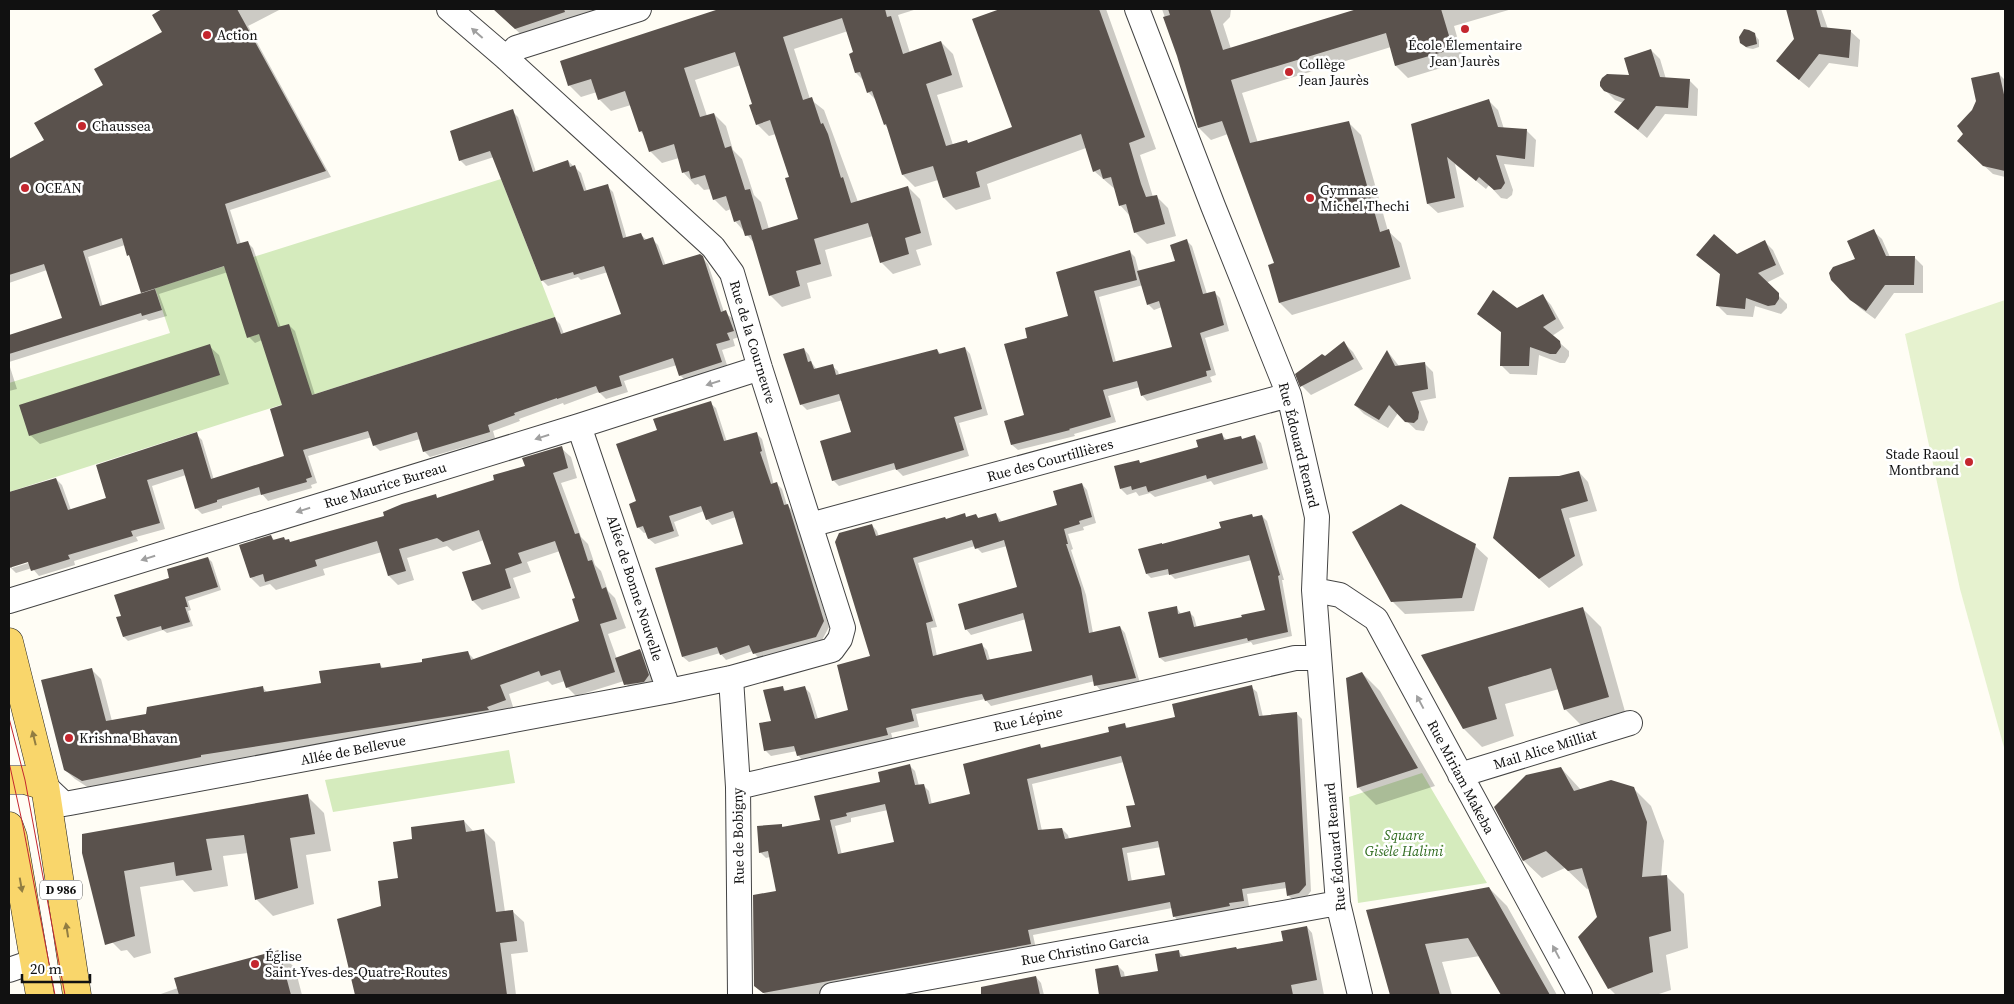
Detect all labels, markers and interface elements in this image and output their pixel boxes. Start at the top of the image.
marker: École Élementaire Jean Jaurès [1459,23,1471,35]
place label: Action [217,25,258,45]
one-way arrow [472,27,484,39]
marker: Action [201,29,213,41]
place label: École Élementaire Jean Jaurès [1408,35,1522,71]
place label: Collège Jean Jaurès [1298,54,1369,90]
marker: Collège Jean Jaurès [1283,66,1295,78]
place label: Chaussea [92,116,152,136]
marker: Chaussea [76,120,88,132]
place label: OCEAN [35,178,82,198]
place label: Gymnase Michel Thechi [1320,180,1409,216]
marker: OCEAN [19,182,31,194]
marker: Gymnase Michel Thechi [1304,192,1316,204]
street label: Rue de la Courneuve [725,278,781,406]
one-way arrow [706,379,721,387]
street label: Rue Édouard Renard [1274,380,1324,510]
one-way arrow [534,434,549,442]
street label: Rue des Courtillières [985,434,1115,486]
place label: Stade Raoul Montbrand [1886,444,1959,480]
marker: Stade Raoul Montbrand [1963,456,1975,468]
street label: Rue Maurice Bureau [321,457,449,513]
one-way arrow [295,507,310,515]
street label: Allée de Bonne Nouvelle [602,513,668,663]
one-way arrow [140,555,155,563]
one-way arrow [1416,695,1425,709]
street label: Rue Lépine [991,701,1065,737]
street label: Rue Miriam Makeba [1423,717,1500,838]
street label: Mail Alice Milliat [1491,724,1599,774]
place label: Krishna Bhavan [79,728,178,748]
street label: Allée de Bellevue [299,730,407,770]
one-way arrow [30,731,38,746]
marker: Krishna Bhavan [63,732,75,744]
street label: Rue Édouard Renard [1319,782,1351,912]
street label: Rue de Bobigny [727,787,749,885]
park label: Square Gisèle Halimi [1365,825,1444,861]
one-way arrow [18,878,26,894]
road number: D 986 [40,880,82,900]
one-way arrow [63,921,71,937]
street label: Rue Christino Garcia [1020,928,1151,970]
place label: Église Saint-Yves-des-Quatre-Routes [265,946,448,982]
one-way arrow [1552,946,1561,959]
scale bar [22,952,90,984]
text: 20 m [30,958,62,979]
marker: Église Saint-Yves-des-Quatre-Routes [249,958,261,970]

